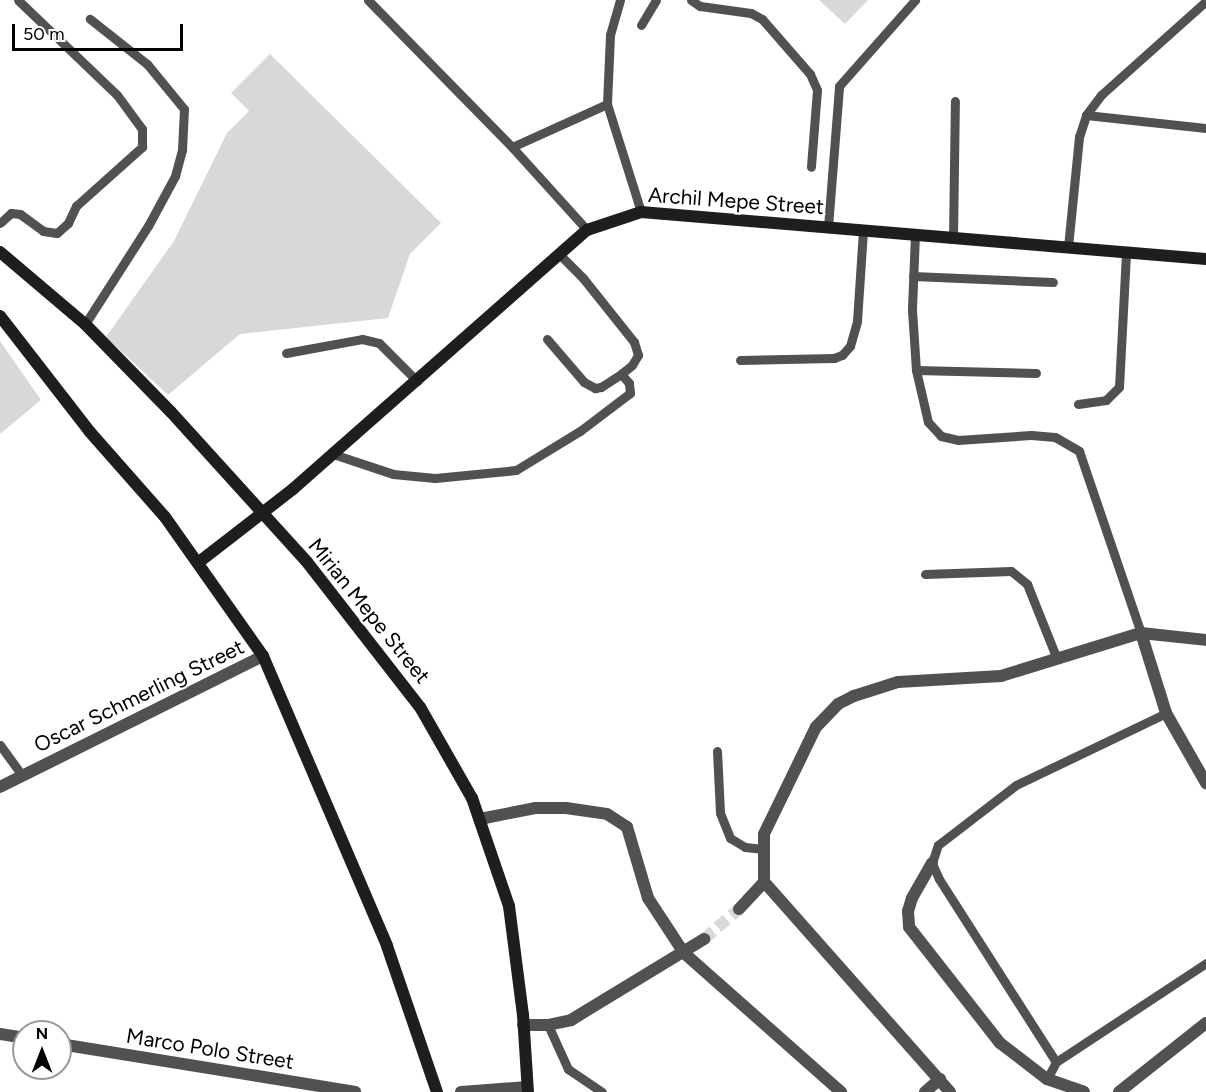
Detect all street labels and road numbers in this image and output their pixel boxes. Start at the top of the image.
street label: Archil Mepe Street [647,182,825,220]
street label: Mirian Mepe Street [303,533,435,689]
street label: Oscar Schmerling Street [30,634,248,758]
street label: Marco Polo Street [124,1023,296,1075]

